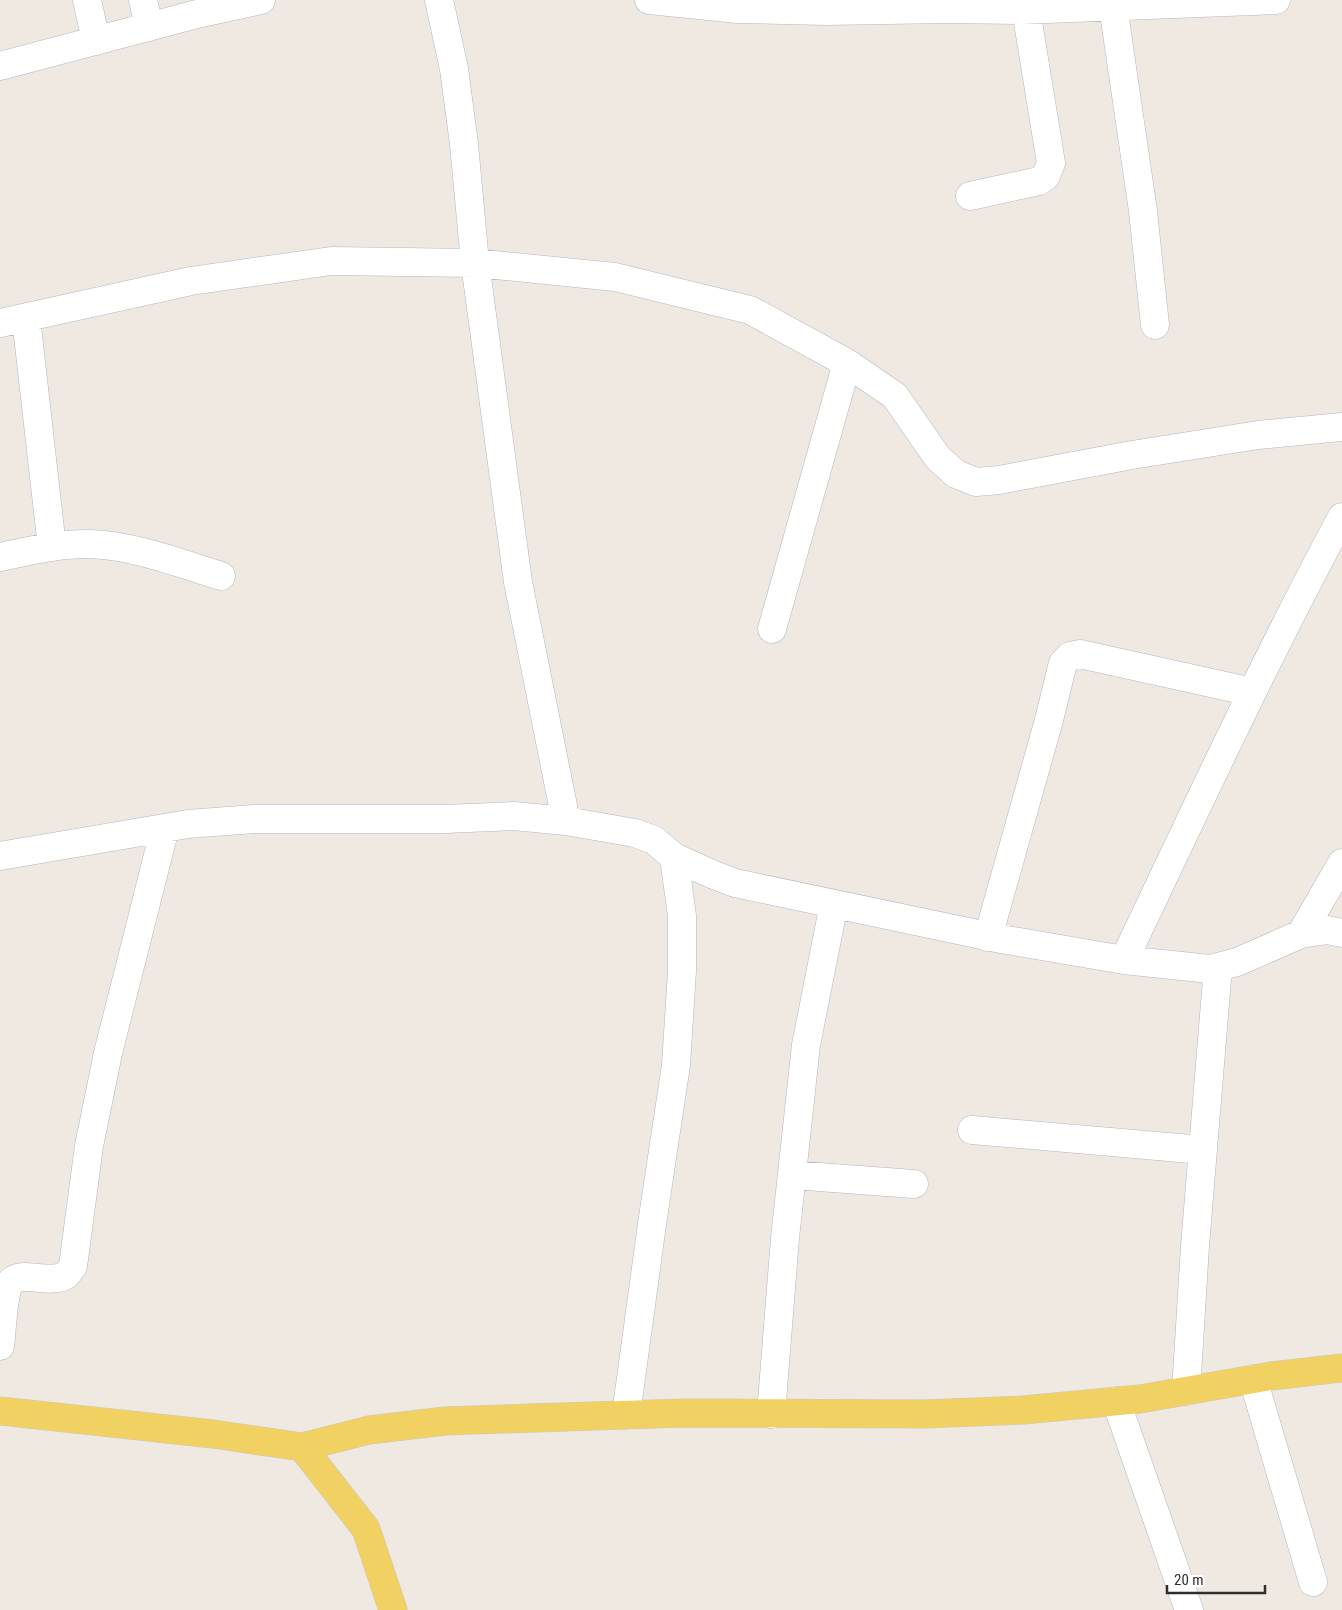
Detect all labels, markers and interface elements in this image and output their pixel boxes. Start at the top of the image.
scale bar [1167,1562,1264,1594]
text: 20 m [1174,1571,1204,1589]

